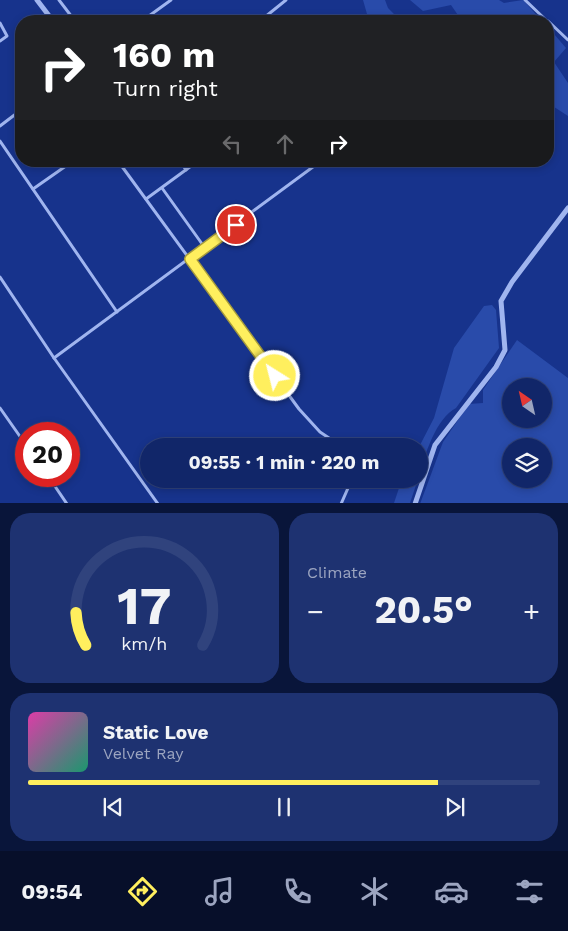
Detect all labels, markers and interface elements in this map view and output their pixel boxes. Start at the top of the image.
text: 160 m [113,34,215,76]
icon: right [30,35,95,100]
text: Turn right [113,76,218,101]
icon: left [218,130,246,158]
icon: ahead [271,130,299,158]
icon: right [324,130,352,158]
pin [215,204,257,246]
icon: arrive [222,211,250,239]
position arrow [248,349,300,401]
north arrow [502,378,552,428]
map controls [502,378,552,488]
speed limit sign: 20 [15,422,80,487]
button: layers [502,438,552,488]
text: 09:55 · 1 min · 220 m [189,451,379,474]
text: Climate [307,563,367,582]
text: 17 [117,576,172,637]
text: 20.5° [374,588,473,632]
text: − [307,595,324,628]
text: + [523,595,540,628]
text: km/h [121,633,168,654]
text: Static Love [103,721,208,744]
text: Velvet Ray [103,744,183,763]
icon: previous [99,793,127,821]
icon: pause [270,793,298,821]
icon: next [441,793,469,821]
icon: directions [125,874,160,909]
icon: music [202,874,237,909]
icon: phone [280,874,315,909]
icon: climate [357,874,392,909]
icon: car [434,874,469,909]
icon: filters [512,874,547,909]
text: 09:54 [21,879,83,904]

